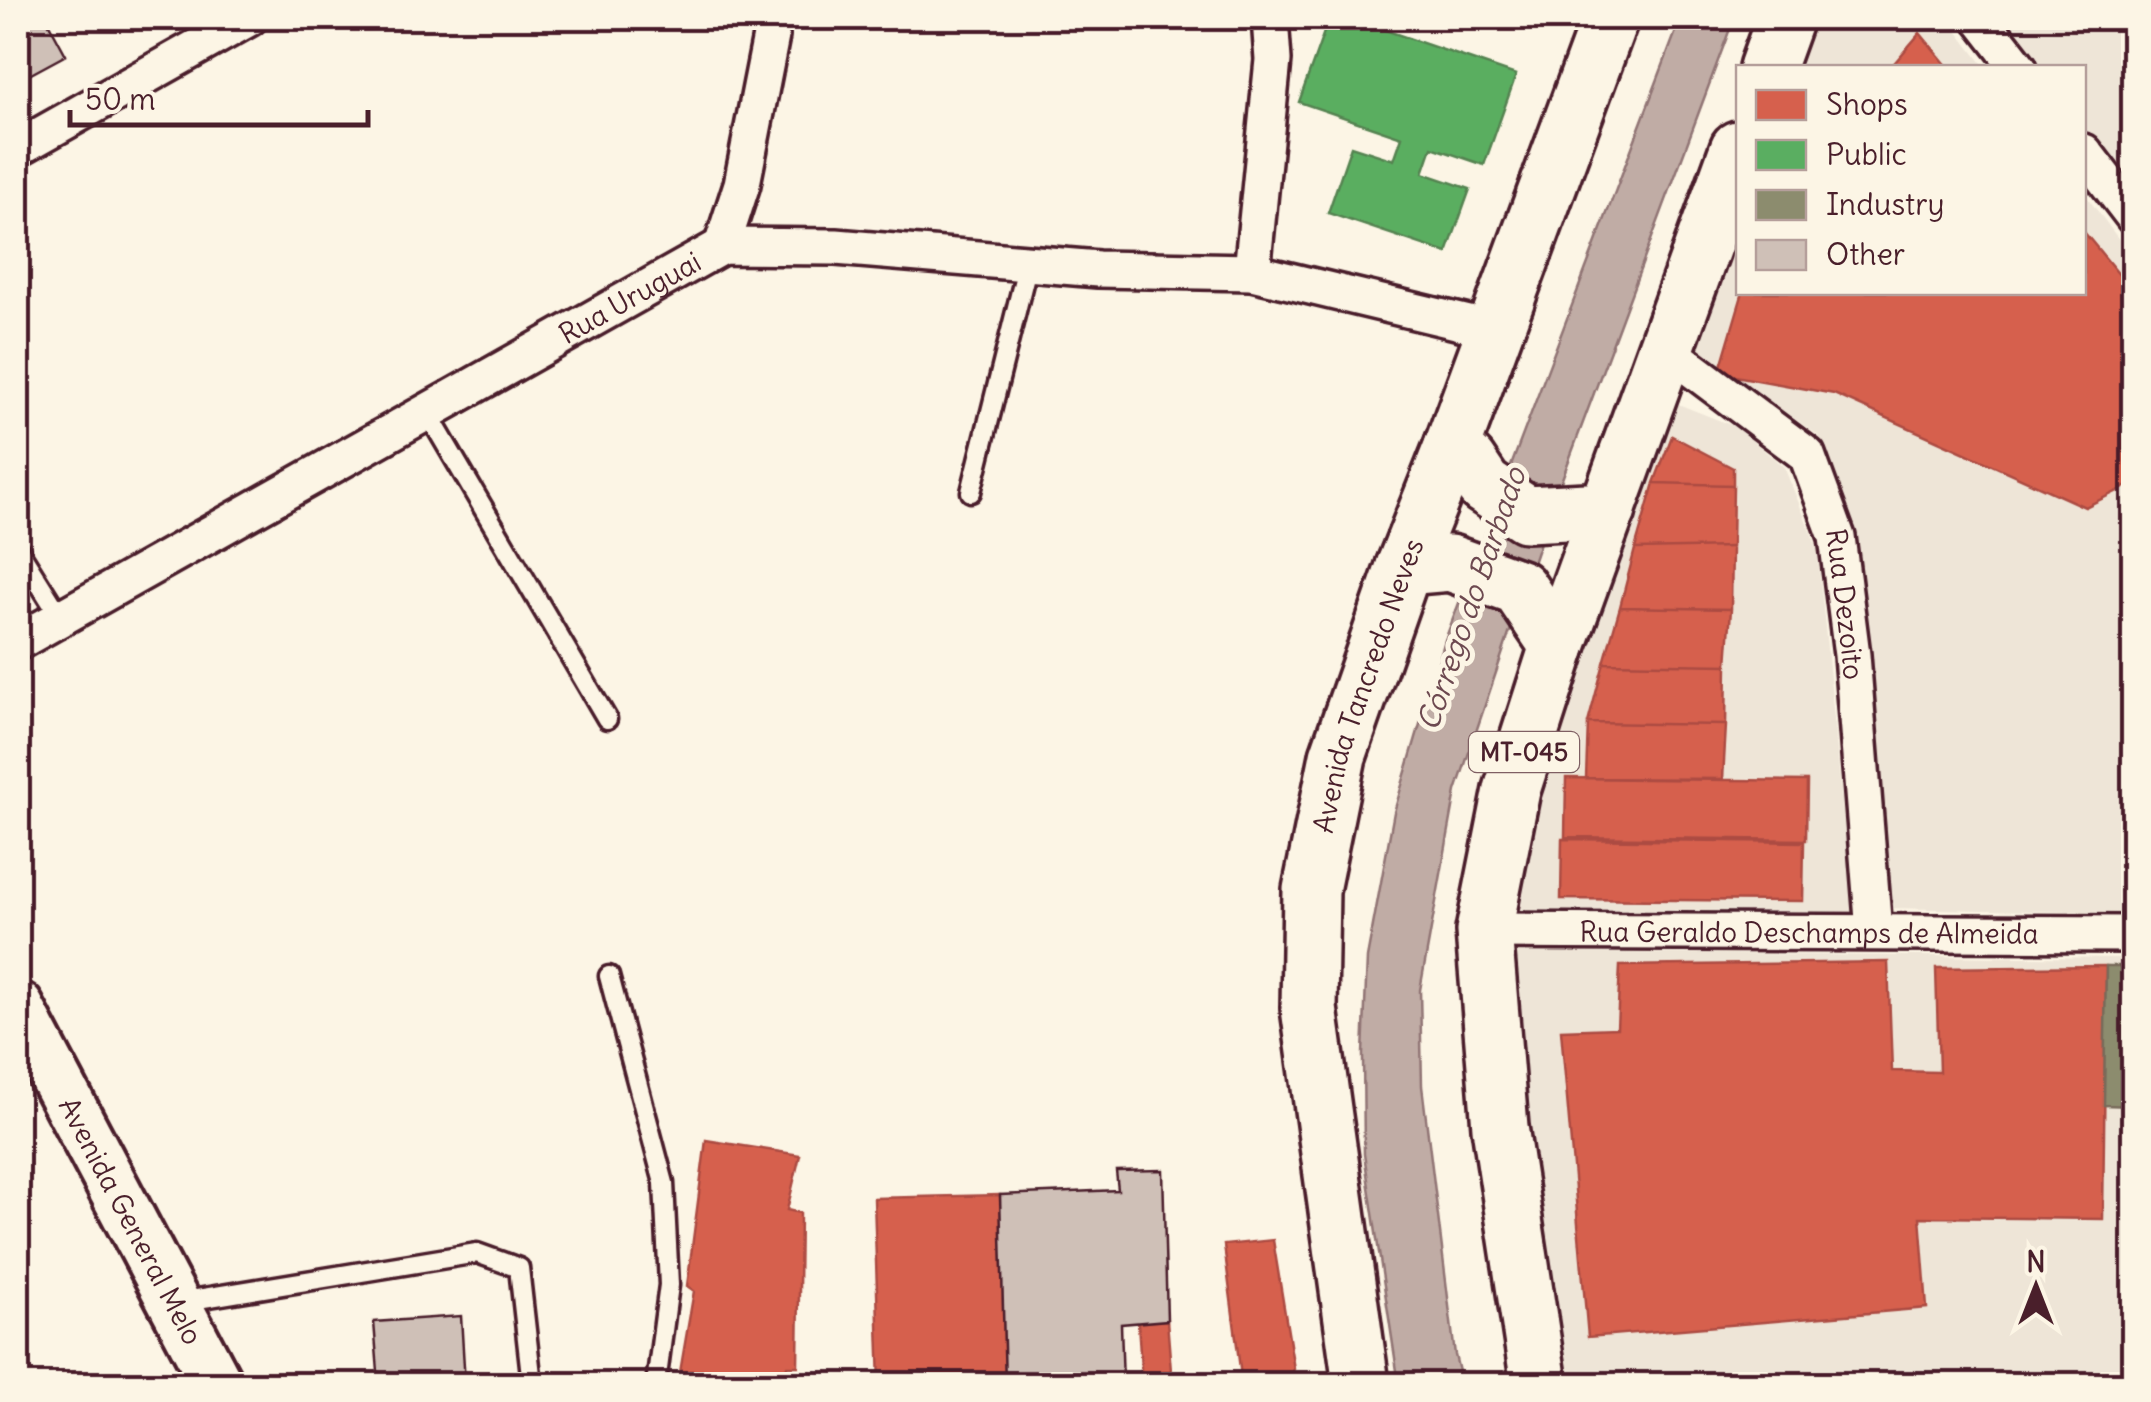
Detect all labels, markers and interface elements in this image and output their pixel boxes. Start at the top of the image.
scale bar [70,65,368,127]
legend [1736,65,2086,295]
text: 50 m [85,80,155,118]
text: Shops [1826,85,1908,123]
text: Public [1826,135,1907,173]
text: Industry [1826,185,1944,223]
text: Other [1826,235,1905,273]
street label: Rua Uruguai [552,244,707,352]
water label: Córrego do Barbado [1408,460,1535,735]
street label: Rua Dezoito [1818,527,1872,681]
street label: Avenida Tancredo Neves [1305,533,1432,836]
road number: MT-045 [1469,732,1579,772]
street label: Rua Geraldo Deschamps de Almeida [1579,913,2039,952]
street label: Avenida General Melo [51,1091,211,1351]
north arrow [1986,1237,2086,1337]
text: N [2026,1244,2046,1280]

